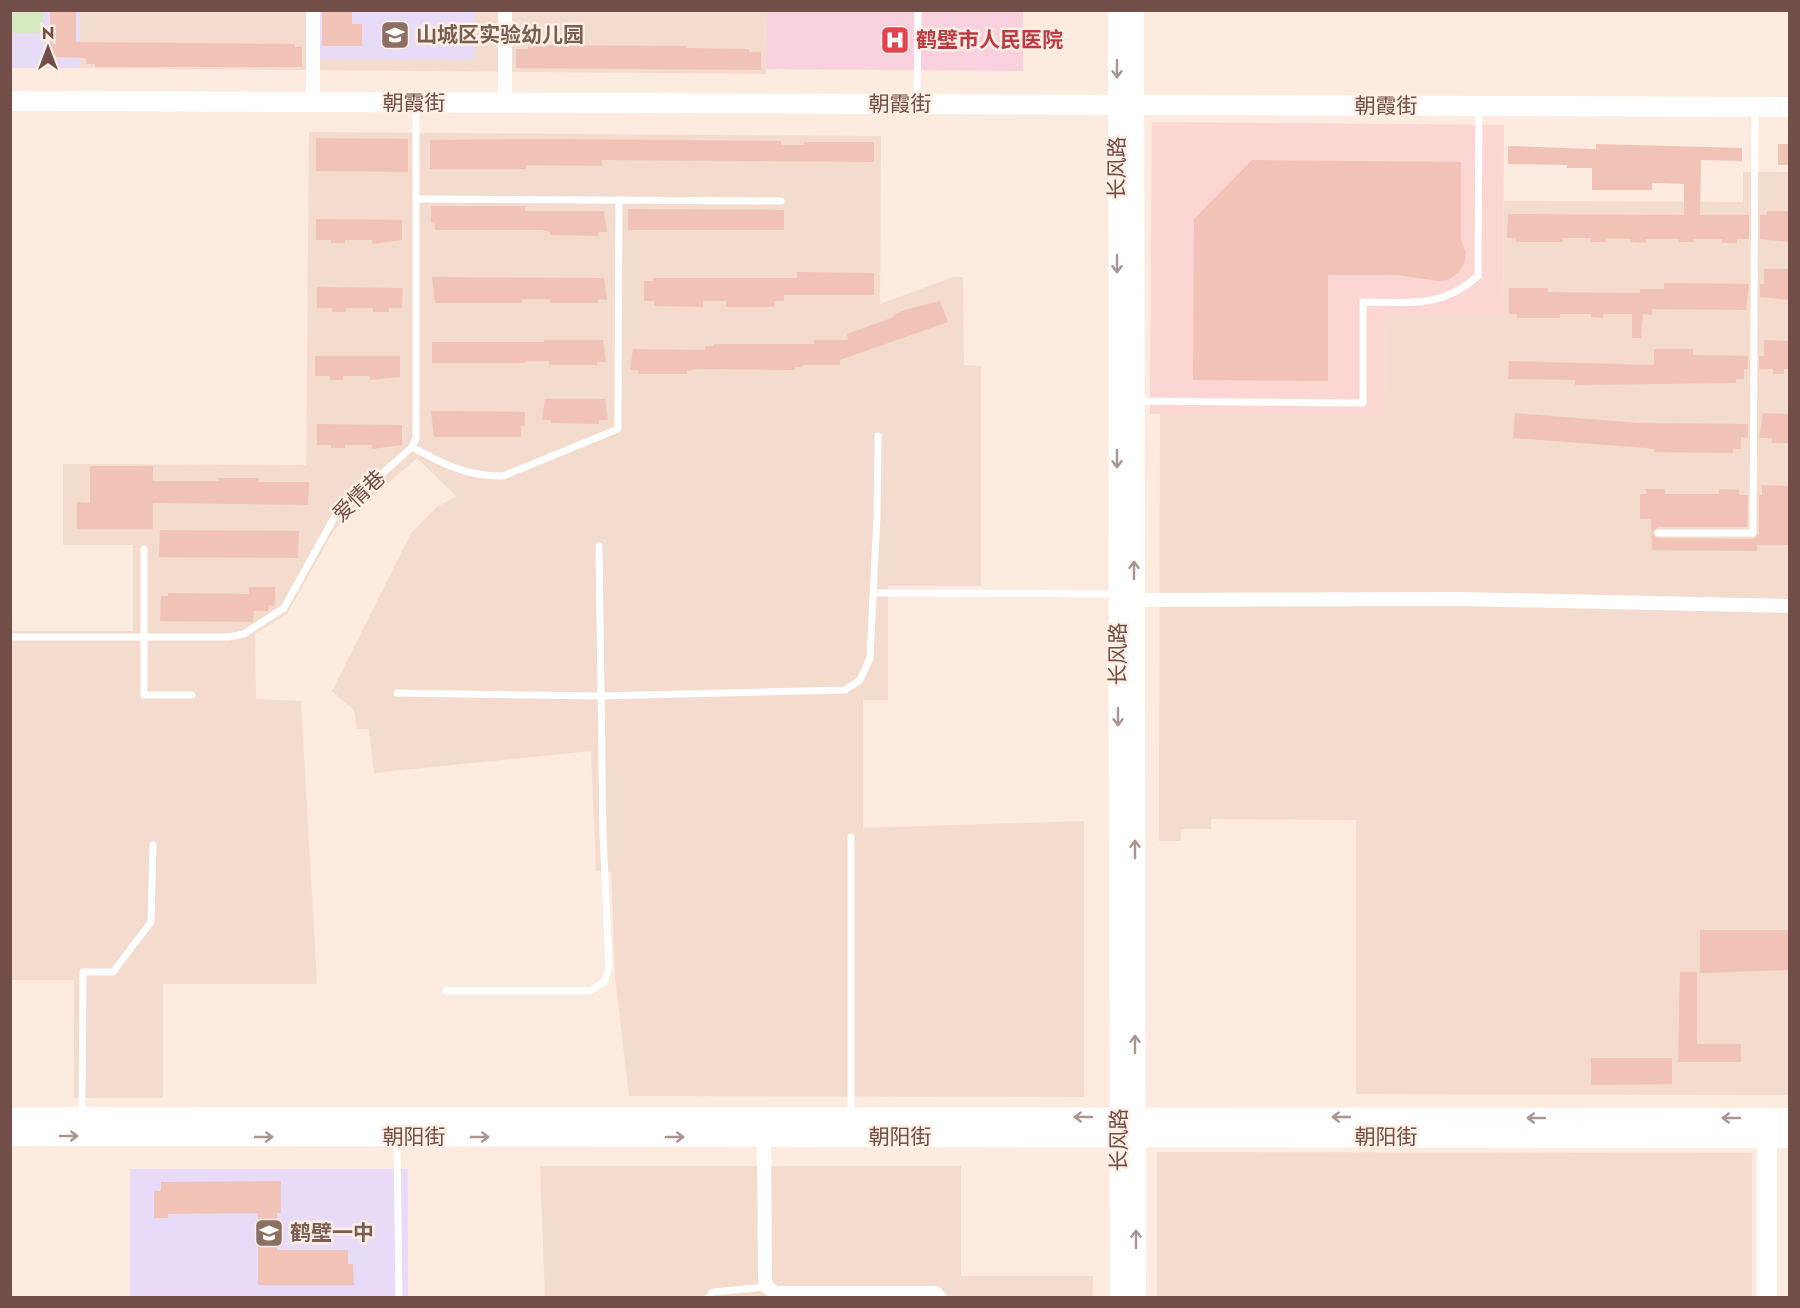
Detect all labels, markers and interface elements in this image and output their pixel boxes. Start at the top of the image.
north arrow [18,18,78,78]
school or university icon: 山城区实验幼儿园 [379,19,411,51]
place label: 山城区实验幼儿园 [416,20,584,50]
text: N [42,22,54,45]
hospital icon: 鹤壁市人民医院 [879,24,911,56]
place label: 鹤壁市人民医院 [916,25,1063,55]
one-way arrow [1111,58,1123,78]
street label: 朝霞街 [383,88,446,118]
street label: 朝霞街 [869,89,932,119]
street label: 朝霞街 [1355,91,1418,121]
street label: 长风路 [1102,137,1132,200]
one-way arrow [1111,253,1123,273]
one-way arrow [1111,448,1123,468]
street label: 爱情巷 [326,463,392,529]
one-way arrow [1128,561,1140,581]
street label: 长风路 [1103,623,1133,686]
one-way arrow [1112,706,1124,726]
one-way arrow [1129,840,1141,860]
one-way arrow [1129,1035,1141,1055]
street label: 长风路 [1104,1109,1134,1172]
one-way arrow [1074,1111,1094,1123]
one-way arrow [1332,1111,1352,1123]
one-way arrow [1527,1112,1547,1124]
one-way arrow [1722,1112,1742,1124]
street label: 朝阳街 [383,1122,446,1152]
street label: 朝阳街 [869,1122,932,1152]
street label: 朝阳街 [1355,1122,1418,1152]
one-way arrow [58,1130,78,1142]
one-way arrow [253,1131,273,1143]
one-way arrow [469,1131,489,1143]
one-way arrow [664,1131,684,1143]
school or university icon: 鹤壁一中 [253,1217,285,1249]
place label: 鹤壁一中 [290,1218,374,1248]
one-way arrow [1130,1230,1142,1250]

